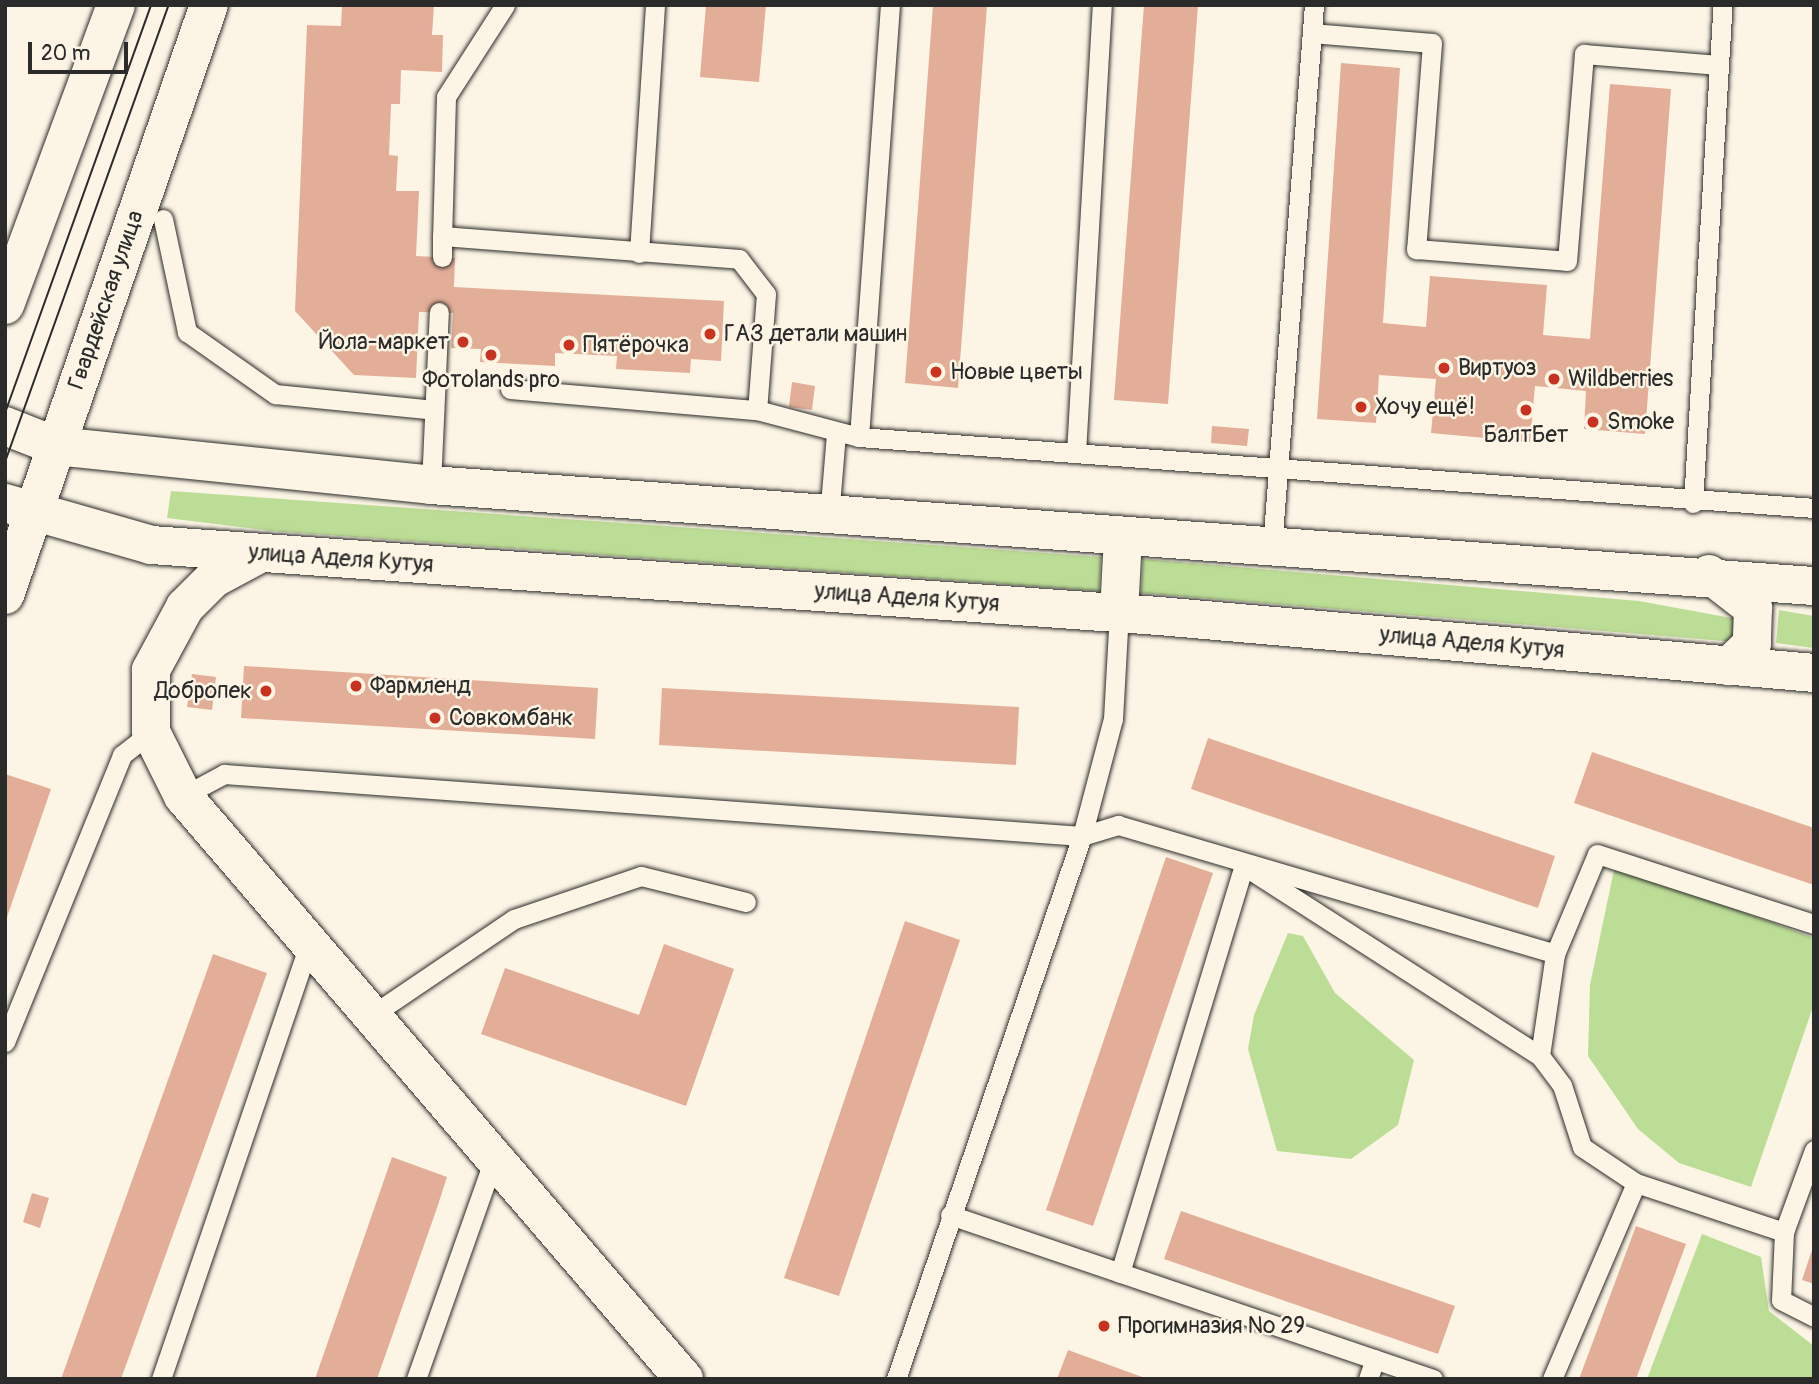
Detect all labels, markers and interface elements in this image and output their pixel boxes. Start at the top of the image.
scale bar [32,28,131,72]
text: 20 m [41,40,90,67]
street label: Гвардейская улица [62,207,150,393]
place label: ГАЗ детали машин [724,320,907,348]
marker: ГАЗ детали машин [702,326,718,342]
place label: Йола-маркет [319,328,449,356]
place label: Пятёрочка [583,331,689,359]
marker: Йола-маркет [455,334,471,350]
marker: Пятёрочка [561,337,577,353]
marker: Фотоlands pro [483,347,499,363]
place label: Виртуоз [1458,354,1537,382]
place label: Новые цветы [950,358,1083,386]
marker: Виртуоз [1436,360,1452,376]
marker: Новые цветы [928,364,944,380]
place label: Wildberries [1568,365,1673,393]
place label: Фотоlands pro [422,366,560,394]
marker: Wildberries [1546,371,1562,387]
place label: Хочу ещё! [1375,393,1475,421]
marker: Хочу ещё! [1353,399,1369,415]
marker: БалтБет [1518,402,1534,418]
place label: Smoke [1607,408,1674,436]
marker: Smoke [1585,414,1601,430]
place label: БалтБет [1484,421,1568,449]
street label: улица Аделя Кутуя [248,539,434,579]
street label: улица Аделя Кутуя [814,578,1000,618]
street label: улица Аделя Кутуя [1378,621,1566,665]
place label: Фармленд [370,672,471,700]
place label: Добропек [155,677,252,705]
marker: Фармленд [348,678,364,694]
marker: Добропек [258,683,274,699]
place label: Совкомбанк [449,704,573,732]
marker: Совкомбанк [427,710,443,726]
place label: Прогимназия № 29 [1118,1312,1305,1340]
marker: Прогимназия № 29 [1096,1318,1112,1334]

